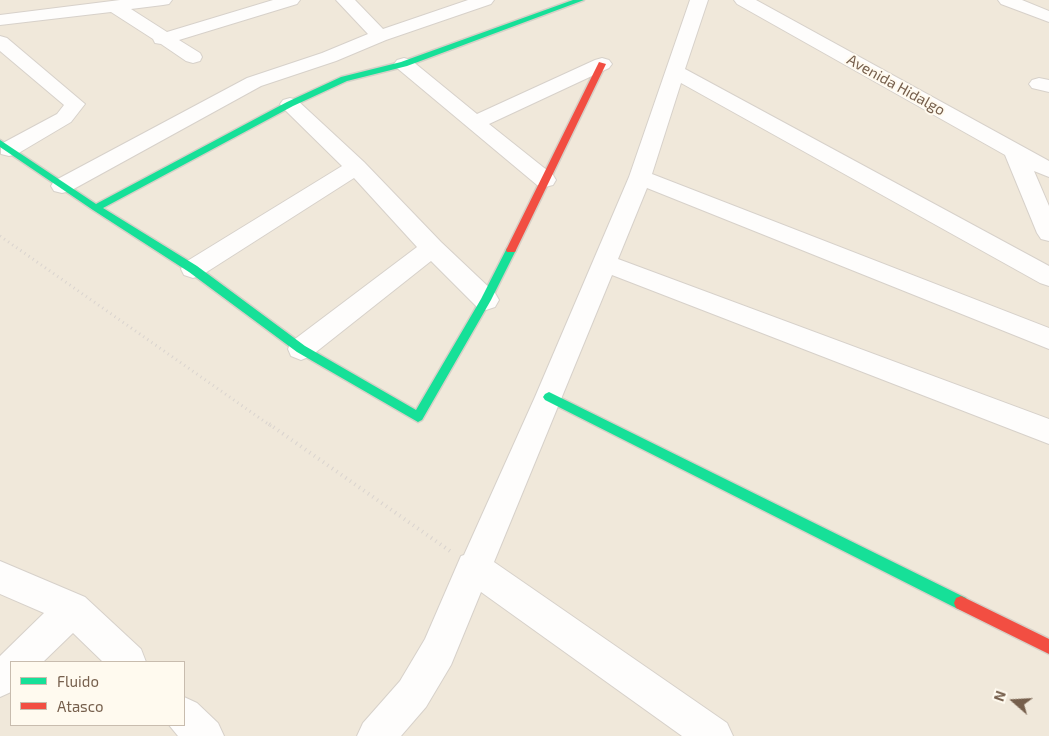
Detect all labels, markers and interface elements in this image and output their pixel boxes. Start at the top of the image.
street label: Avenida Hidalgo [844,51,948,119]
legend [10,661,185,726]
text: Fluido [57,672,99,690]
north arrow [989,676,1039,726]
text: N [990,688,1009,704]
text: Atasco [57,697,103,715]

